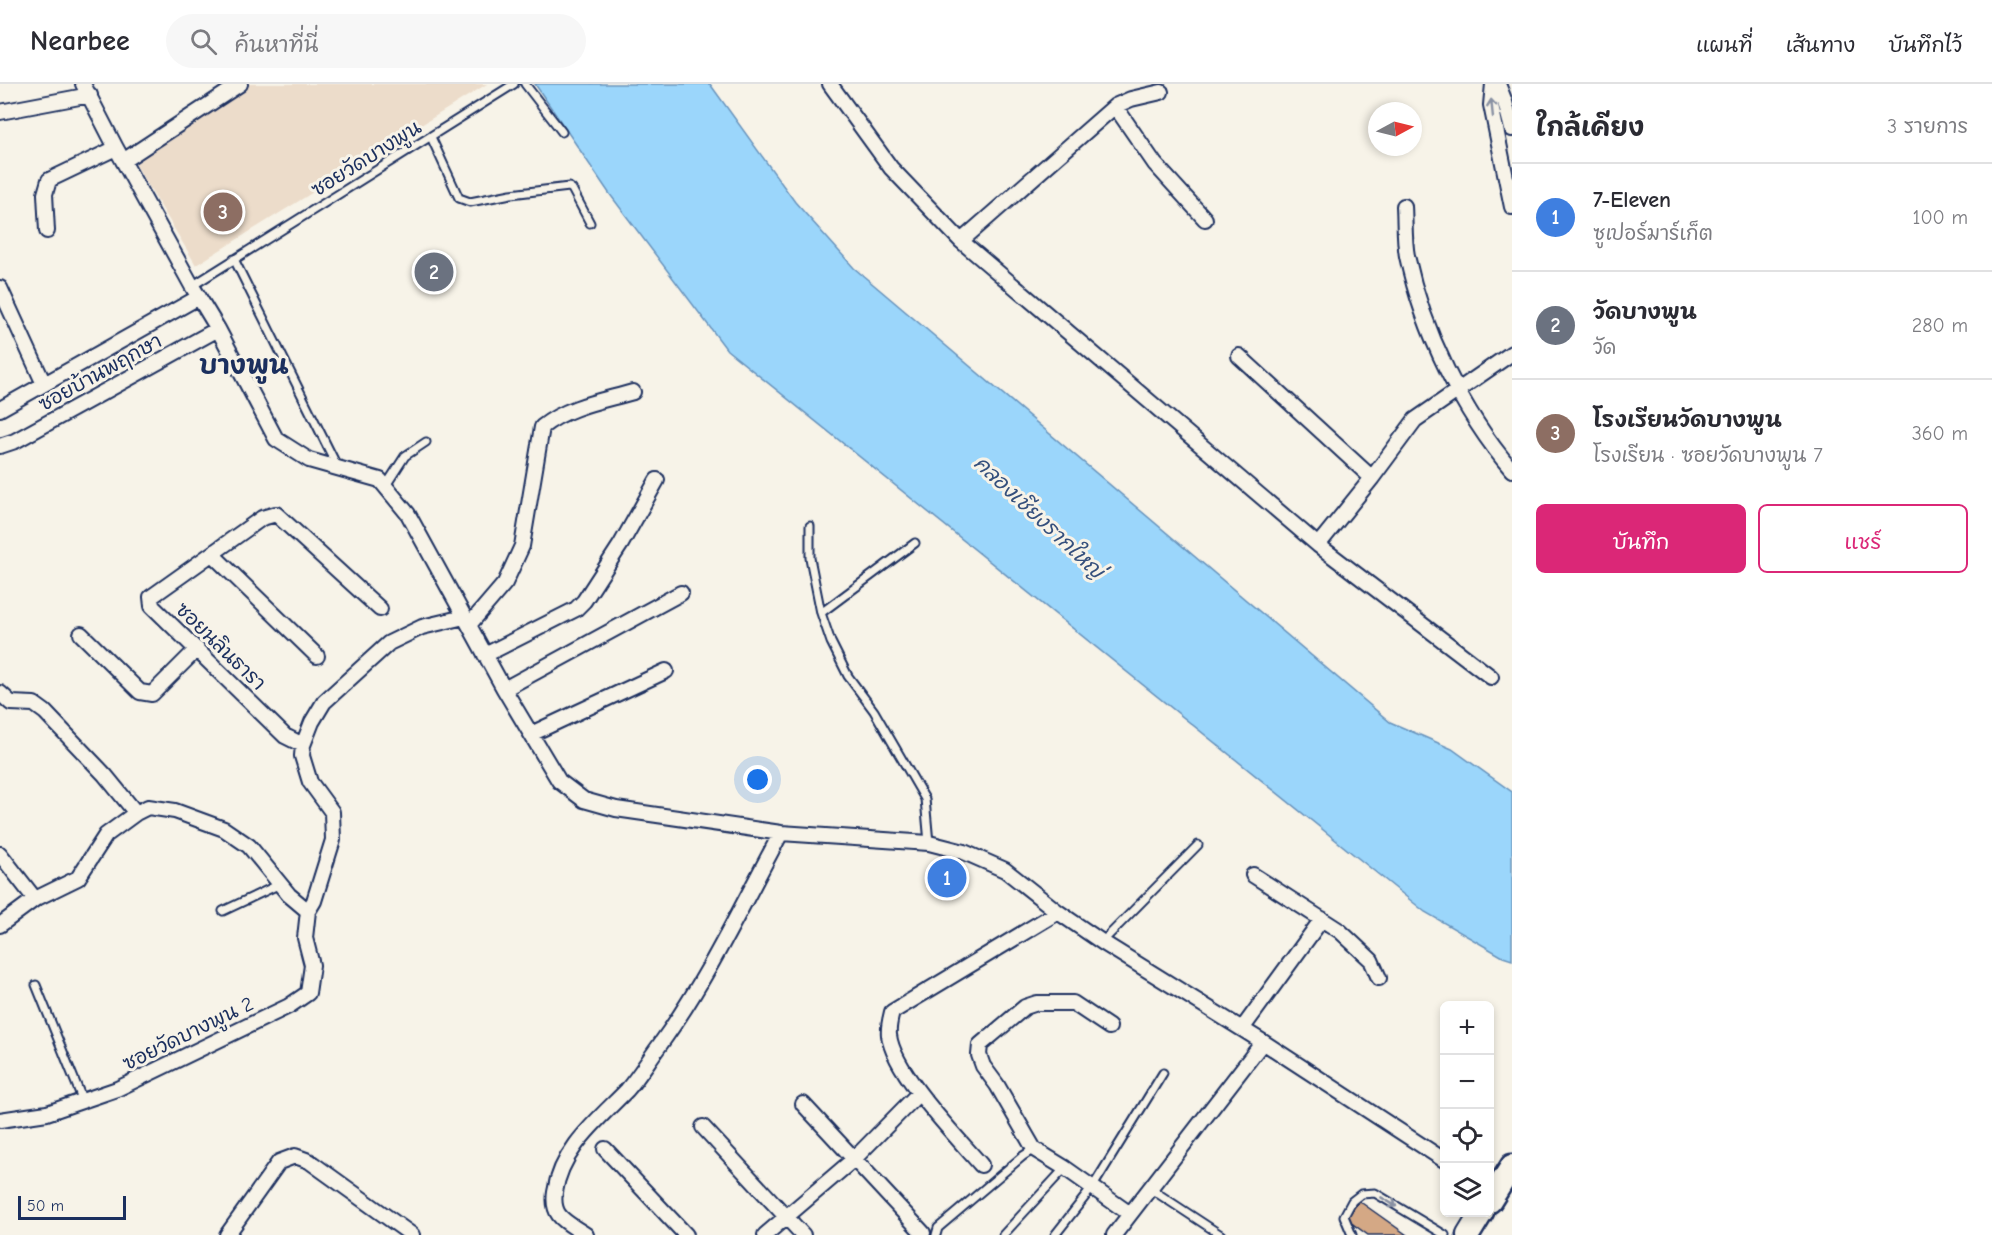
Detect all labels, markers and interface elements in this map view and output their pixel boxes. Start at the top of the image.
search box [166,14,586,68]
text: Nearbee [30,25,130,57]
icon: search [187,25,220,58]
text: ค้นหาที่นี่ [235,32,318,58]
text: แผนที่ [1696,33,1753,57]
text: เส้นทาง [1786,33,1855,57]
text: บันทึกไว้ [1888,33,1962,57]
one-way arrow [1486,99,1497,119]
north arrow [1368,102,1422,156]
text: ใกล้เคียง [1536,113,1644,143]
text: 3 รายการ [1887,115,1968,138]
street label: ซอยวัดบางพูน [307,116,428,205]
text: 7-Eleven [1593,187,1671,213]
pin: 3 [204,190,242,234]
text: 1 [1552,206,1559,229]
text: 100 m [1913,206,1968,229]
text: ซูเปอร์มาร์เก็ต [1593,222,1713,245]
pin: 2 [414,250,454,294]
text: วัดบางพูน [1593,299,1697,325]
text: 2 [1551,314,1560,337]
text: 280 m [1912,314,1968,337]
street label: ซอยบ้านพฤกษา [34,327,167,418]
text: วัด [1593,336,1616,359]
district label: บางพูน [199,351,289,384]
text: โรงเรียนวัดบางพูน [1593,407,1782,433]
text: 3 [1551,422,1560,445]
text: 360 m [1912,422,1968,445]
text: โรงเรียน · ซอยวัดบางพูน 7 [1593,444,1823,467]
water label: คลองเชียงรากใหญ่ [969,449,1113,587]
button: บันทึก [1536,504,1746,573]
button: แชร์ [1758,504,1968,573]
street label: ซอยนลินธารา [171,597,271,695]
your location [743,765,772,794]
pin: 1 [928,856,966,900]
street label: ซอยวัดบางพูน 2 [119,992,259,1079]
map controls [1440,1001,1494,1217]
button: + [1440,1001,1494,1055]
button: − [1440,1055,1494,1109]
button: locate [1440,1109,1494,1163]
button: layers [1440,1163,1494,1217]
scale bar [18,1193,126,1220]
one-way arrow [1380,1196,1397,1208]
text: 50 m [27,1197,64,1215]

